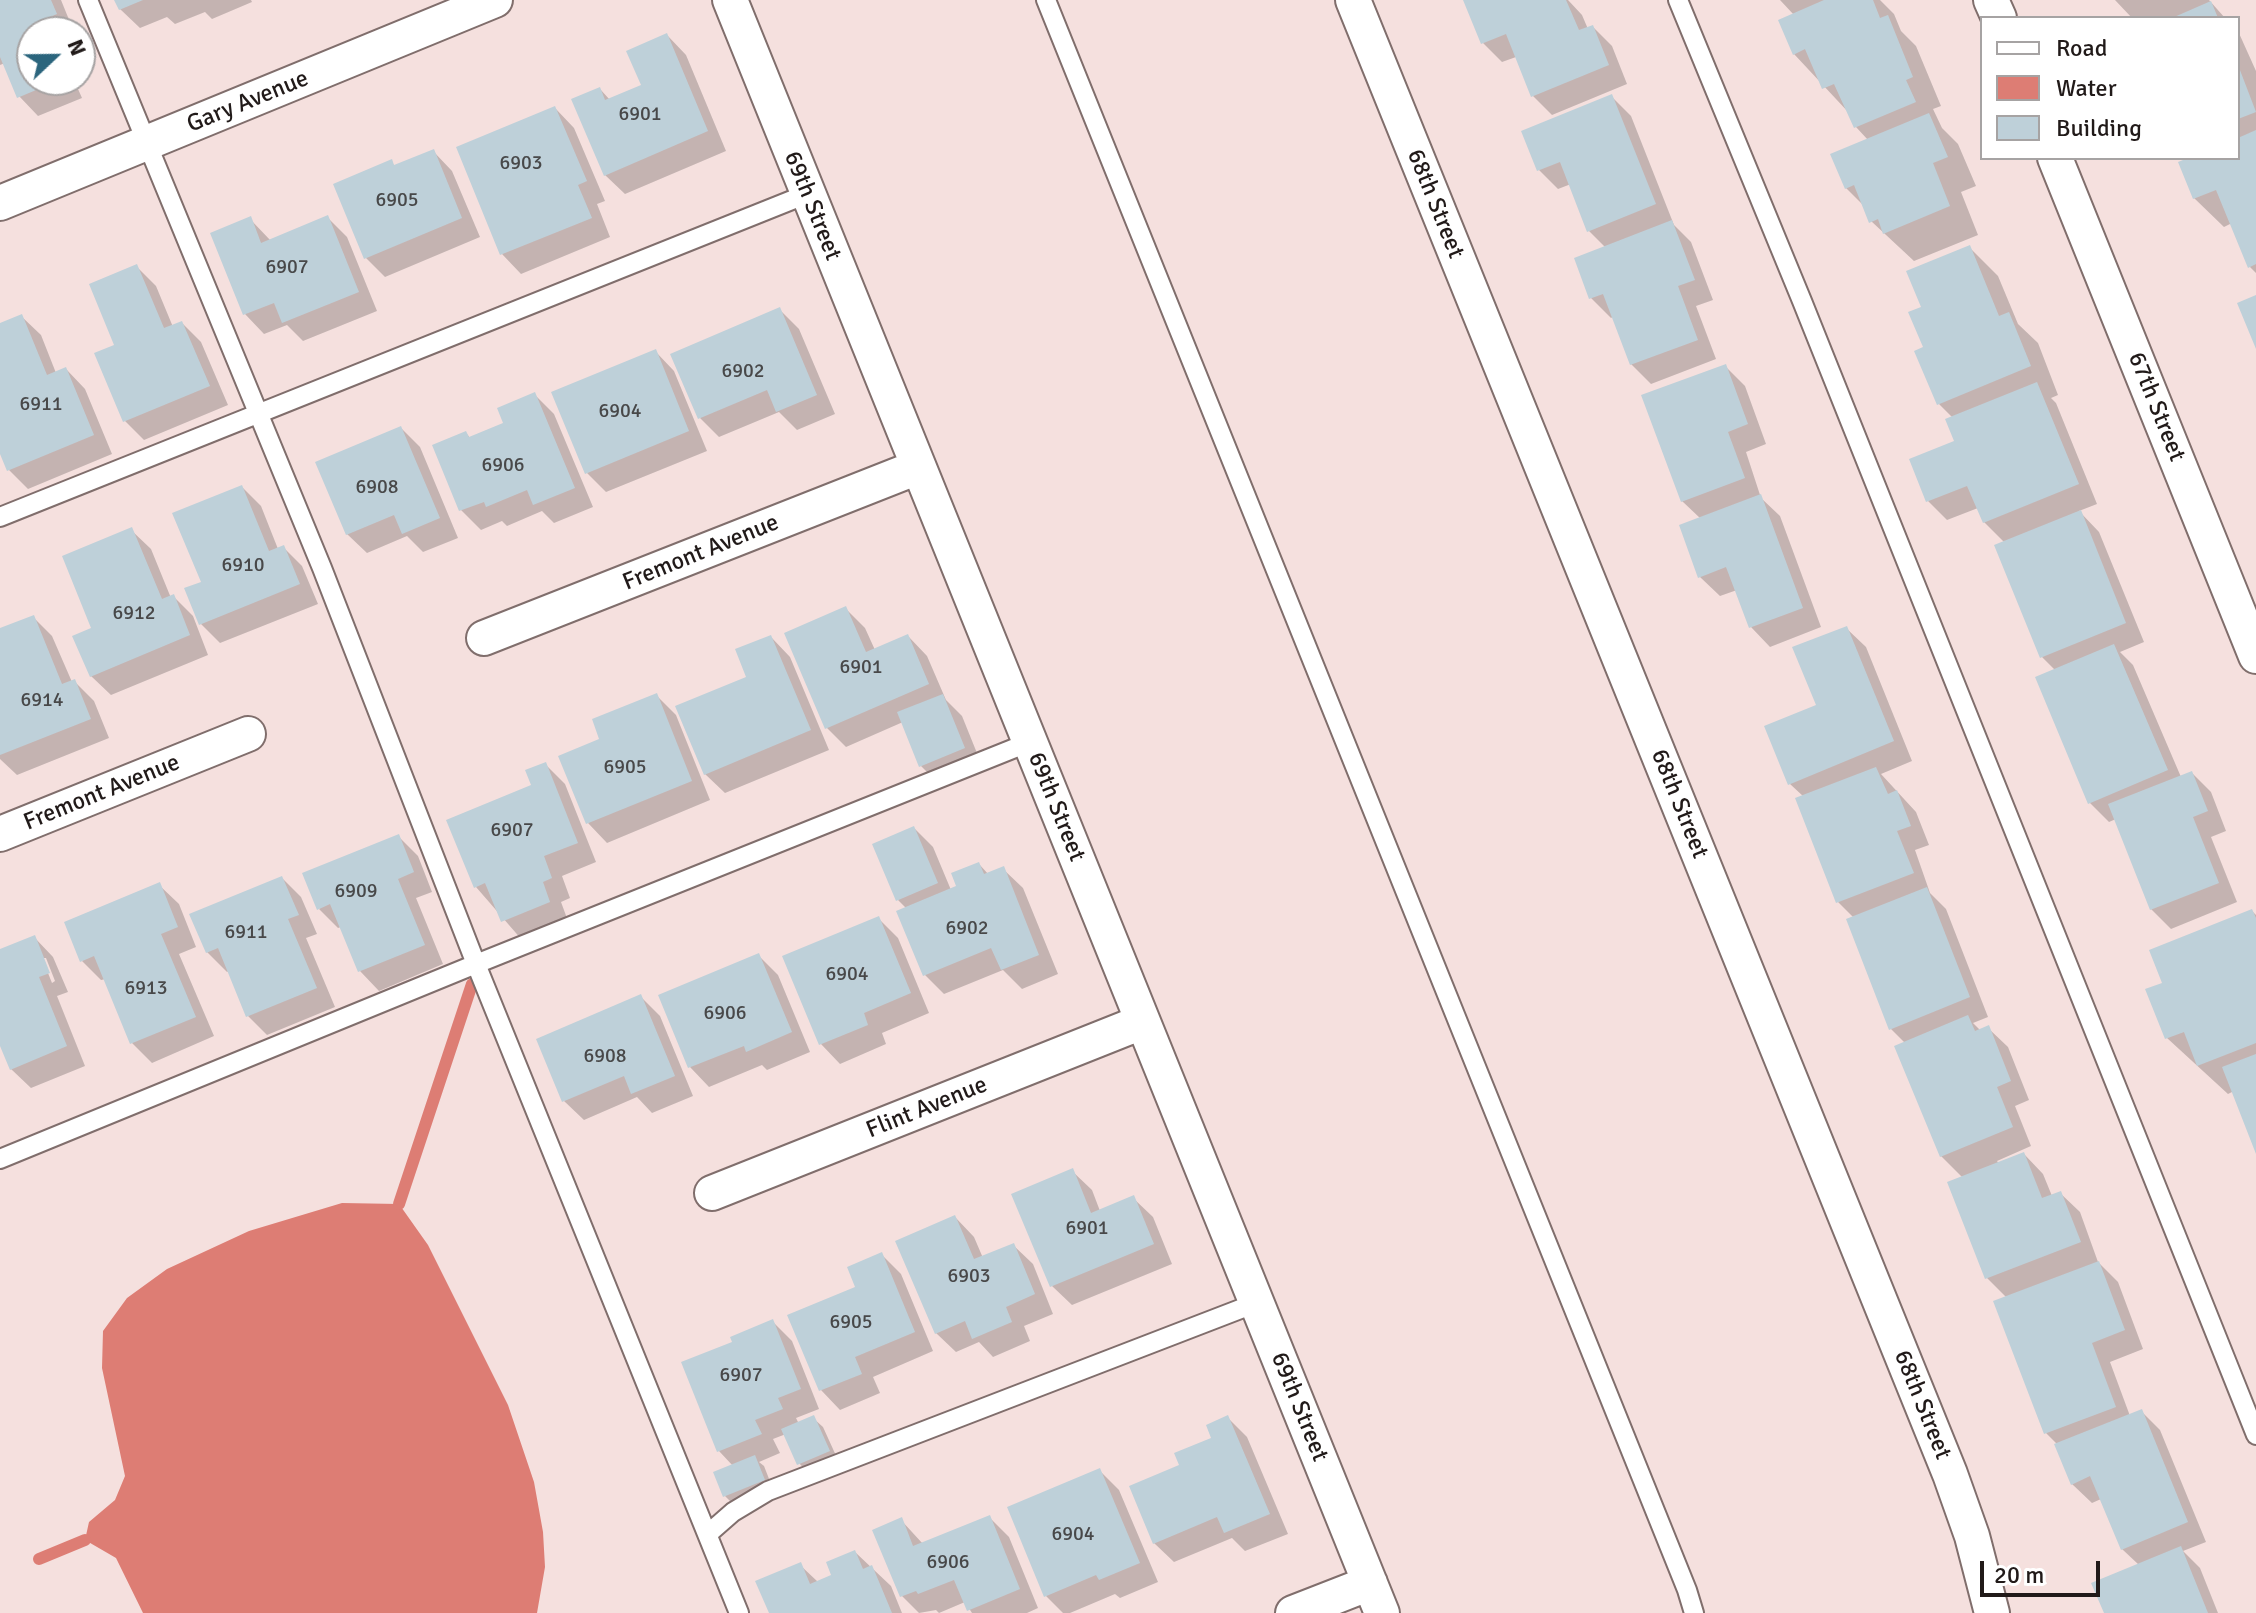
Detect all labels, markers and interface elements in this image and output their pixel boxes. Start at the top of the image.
north arrow [16,16,96,96]
legend [1980,16,2240,160]
text: Road [2056,33,2107,63]
text: N [61,35,92,60]
street label: Gary Avenue [183,65,313,139]
text: Water [2056,73,2116,103]
house number: 6901 [618,103,662,127]
text: Building [2056,113,2142,143]
street label: 68th Street [1400,145,1470,263]
street label: 69th Street [777,147,847,265]
house number: 6903 [499,152,543,176]
house number: 6905 [375,189,419,213]
house number: 6907 [265,256,309,280]
street label: 67th Street [2121,348,2191,466]
house number: 6902 [721,360,765,384]
house number: 6911 [19,393,63,417]
house number: 6904 [598,400,642,424]
house number: 6906 [481,454,525,478]
house number: 6908 [355,476,399,500]
street label: Fremont Avenue [619,509,783,597]
house number: 6910 [221,554,265,578]
house number: 6912 [112,602,156,626]
house number: 6901 [839,656,883,680]
house number: 6914 [20,689,64,713]
street label: 68th Street [1644,745,1714,863]
street label: 69th Street [1021,748,1091,866]
street label: Fremont Avenue [20,749,184,837]
house number: 6905 [603,756,647,780]
house number: 6907 [490,819,534,843]
house number: 6909 [334,880,378,904]
house number: 6902 [945,917,989,941]
house number: 6911 [224,921,268,945]
house number: 6904 [825,963,869,987]
house number: 6913 [124,977,168,1001]
house number: 6906 [703,1002,747,1026]
house number: 6908 [583,1045,627,1069]
street label: Flint Avenue [862,1071,992,1145]
house number: 6901 [1065,1217,1109,1241]
house number: 6903 [947,1265,991,1289]
house number: 6905 [829,1311,873,1335]
street label: 68th Street [1887,1346,1957,1464]
street label: 69th Street [1264,1348,1334,1466]
house number: 6907 [719,1364,763,1388]
house number: 6904 [1051,1523,1095,1547]
scale bar [1984,1545,2104,1595]
house number: 6906 [926,1551,970,1575]
text: 20 m [1994,1560,2044,1590]

